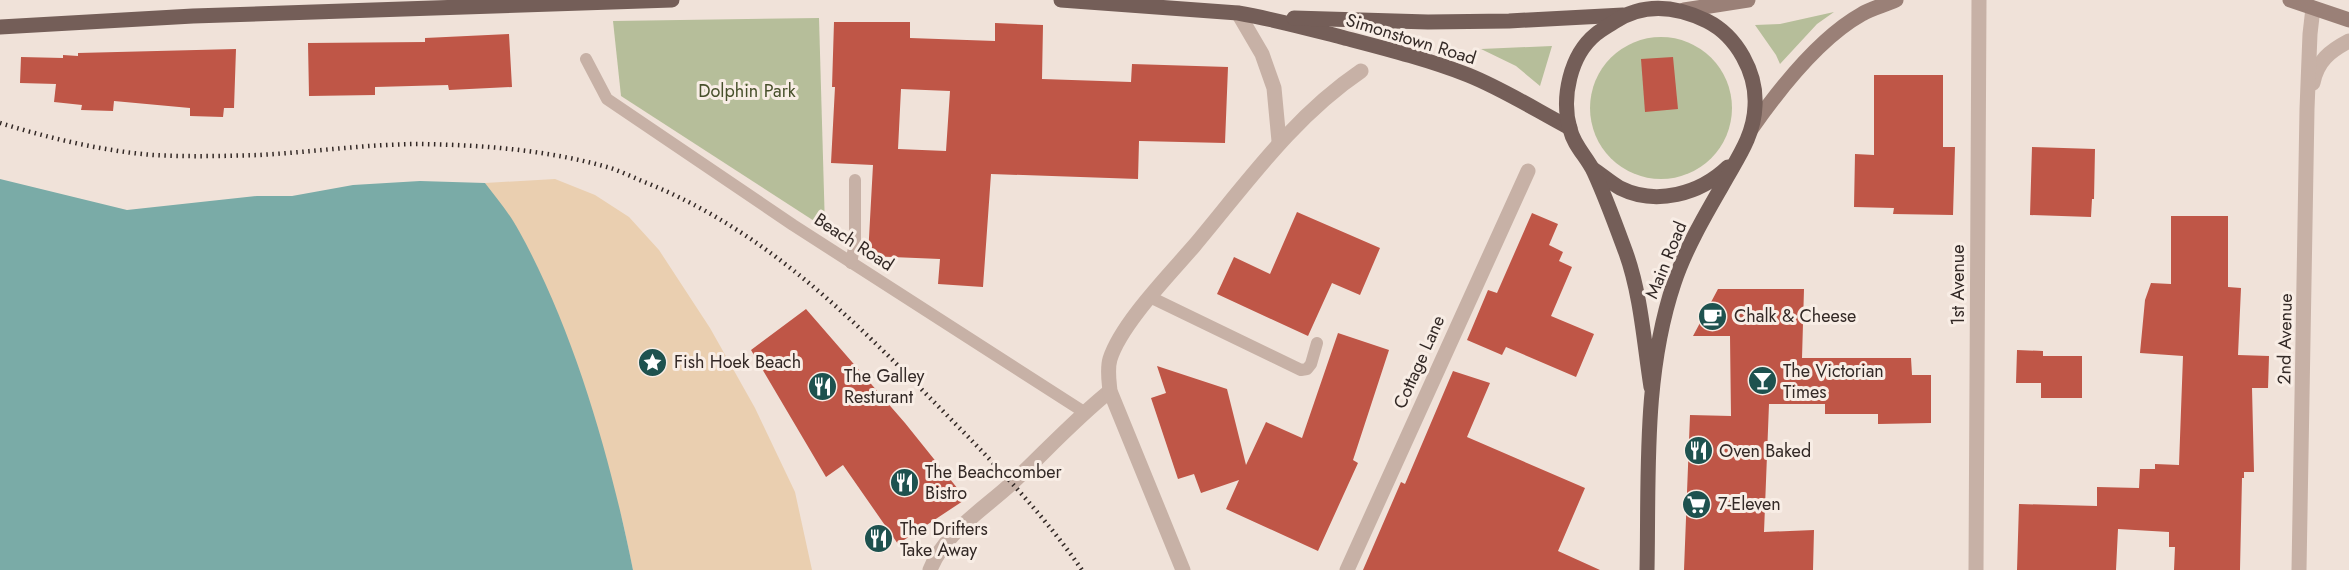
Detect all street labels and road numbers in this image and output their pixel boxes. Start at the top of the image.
street label: Simonstown Road [1343,7,1479,71]
street label: Beach Road [809,207,899,277]
street label: Main Road [1639,217,1693,303]
street label: 1st Avenue [1945,244,1971,326]
street label: 2nd Avenue [2271,293,2299,385]
street label: Cottage Lane [1387,311,1451,413]

